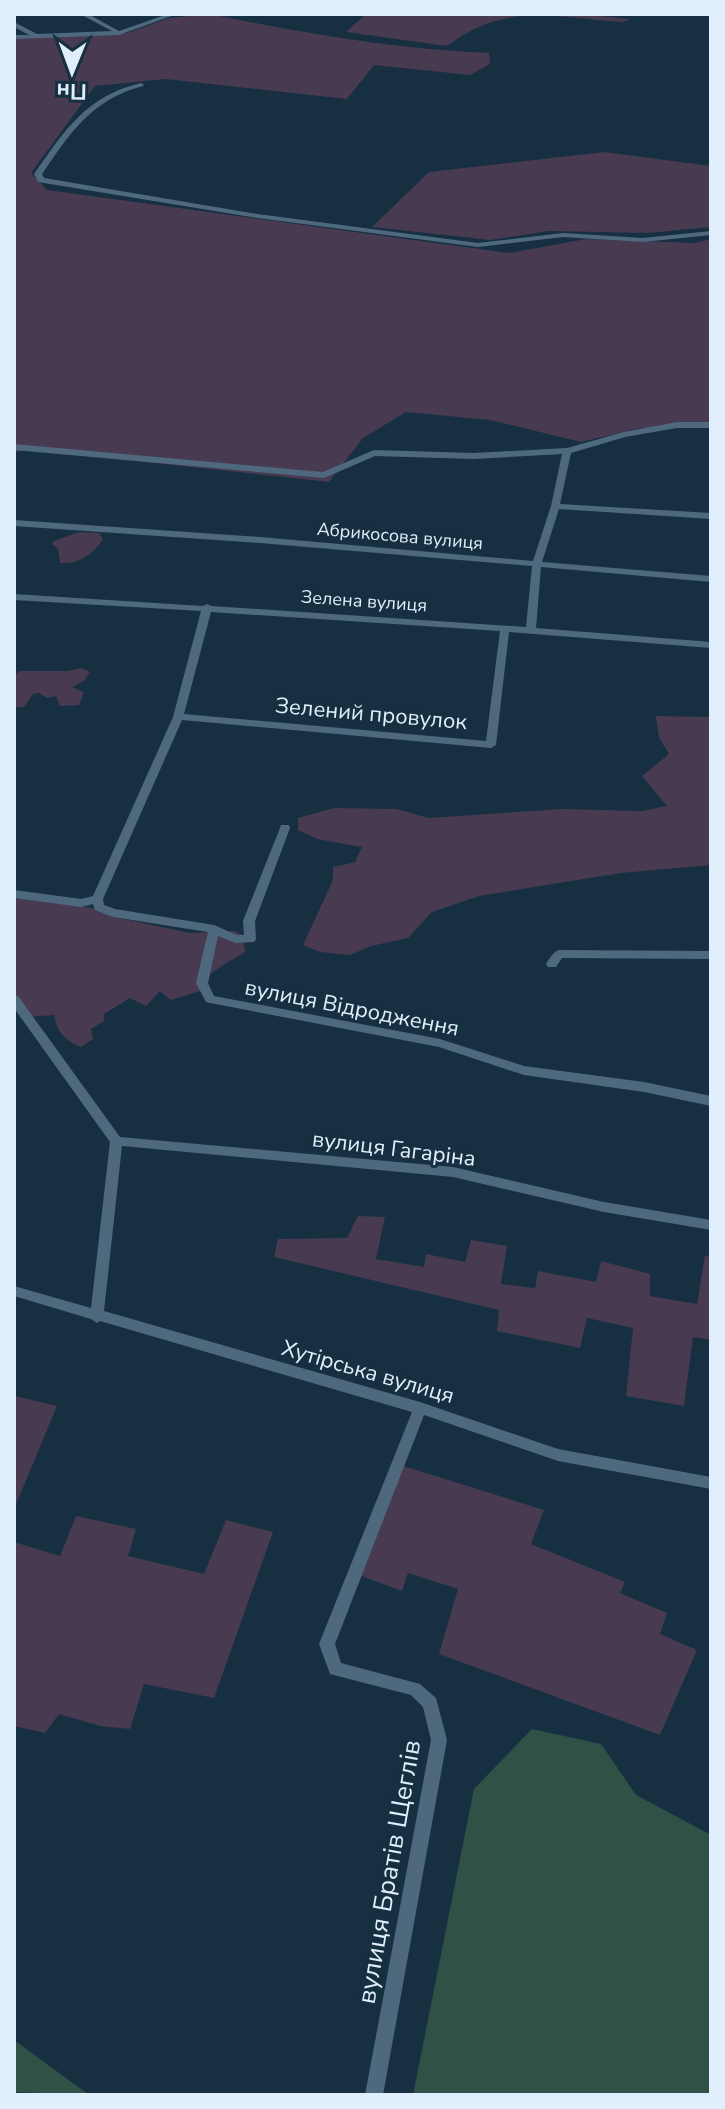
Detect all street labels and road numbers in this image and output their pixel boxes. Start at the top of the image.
street label: Абрикосова вулиця [316,517,484,555]
street label: Зелена вулиця [300,585,428,617]
street label: Зелений провулок [274,691,469,737]
street label: вулиця Відродження [242,973,462,1043]
street label: вулиця Гагаріна [311,1124,477,1174]
street label: Хутірська вулиця [278,1333,458,1411]
street label: вулиця Братів Щеглів [349,1737,429,2007]

